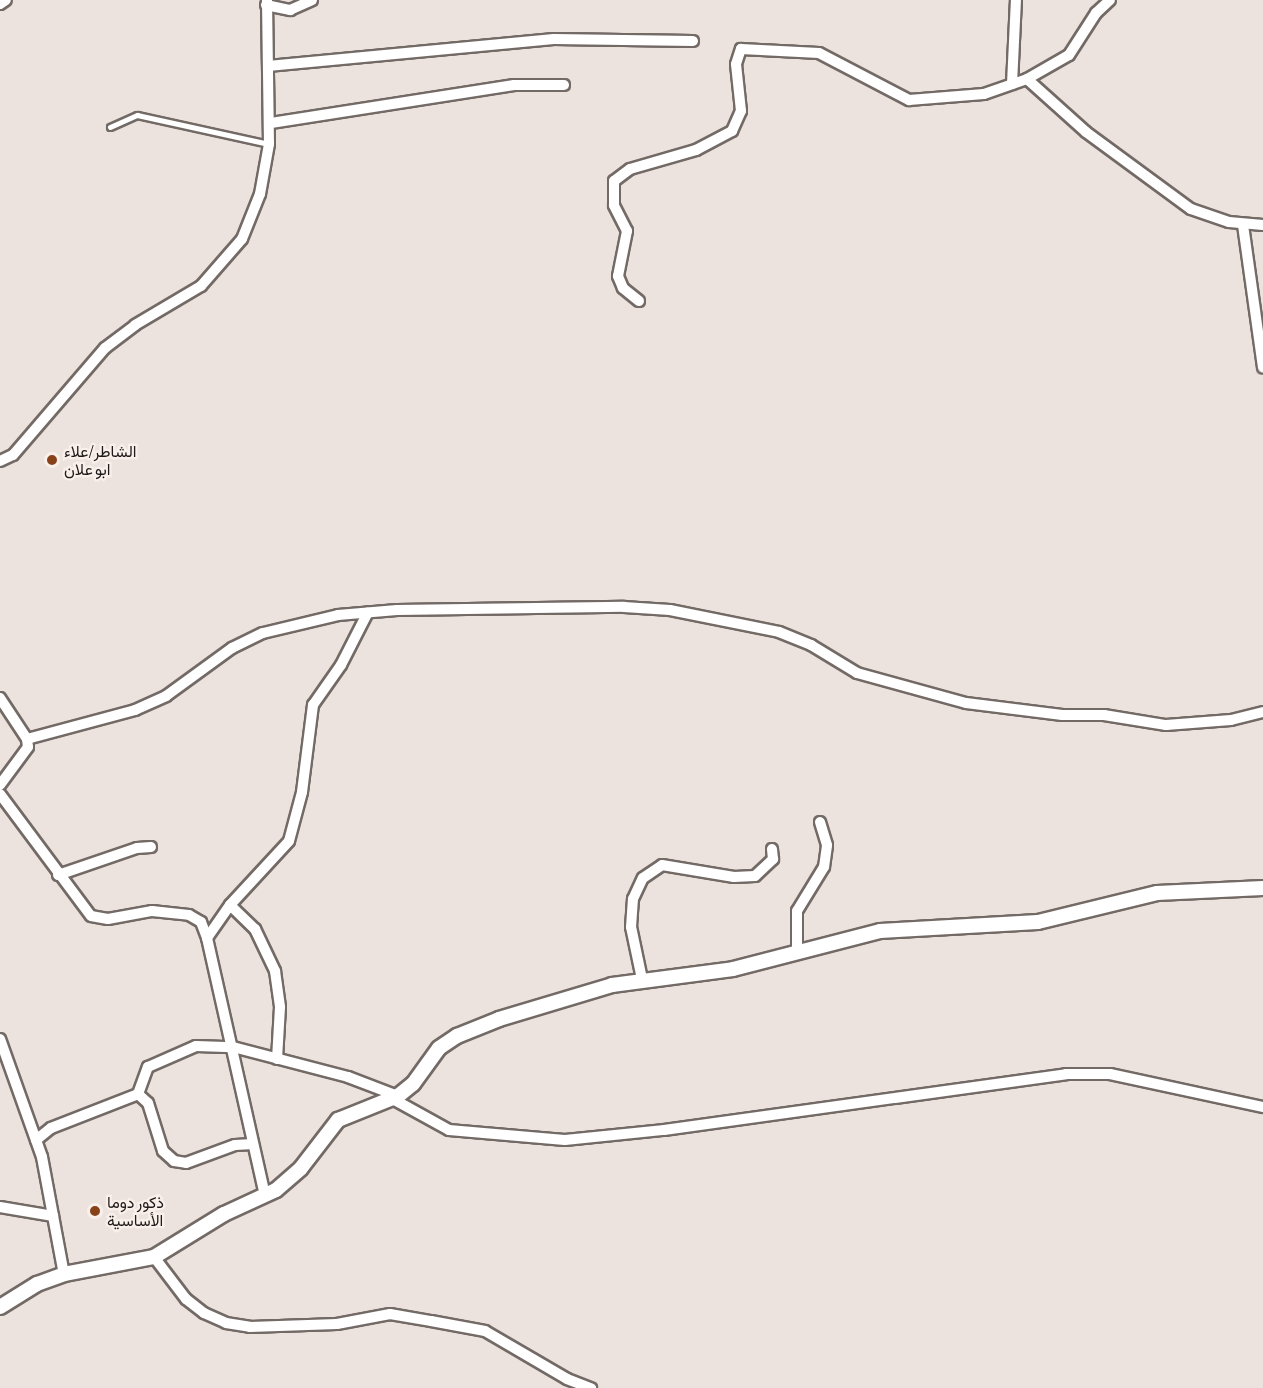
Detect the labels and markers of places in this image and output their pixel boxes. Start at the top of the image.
place label: الشاطر/علاء ابو علان [64,441,136,479]
marker: الشاطر/علاء ابو علان [45,453,59,467]
place label: ذكور دوما الأساسية [107,1192,164,1230]
marker: ذكور دوما الأساسية [88,1204,102,1218]

